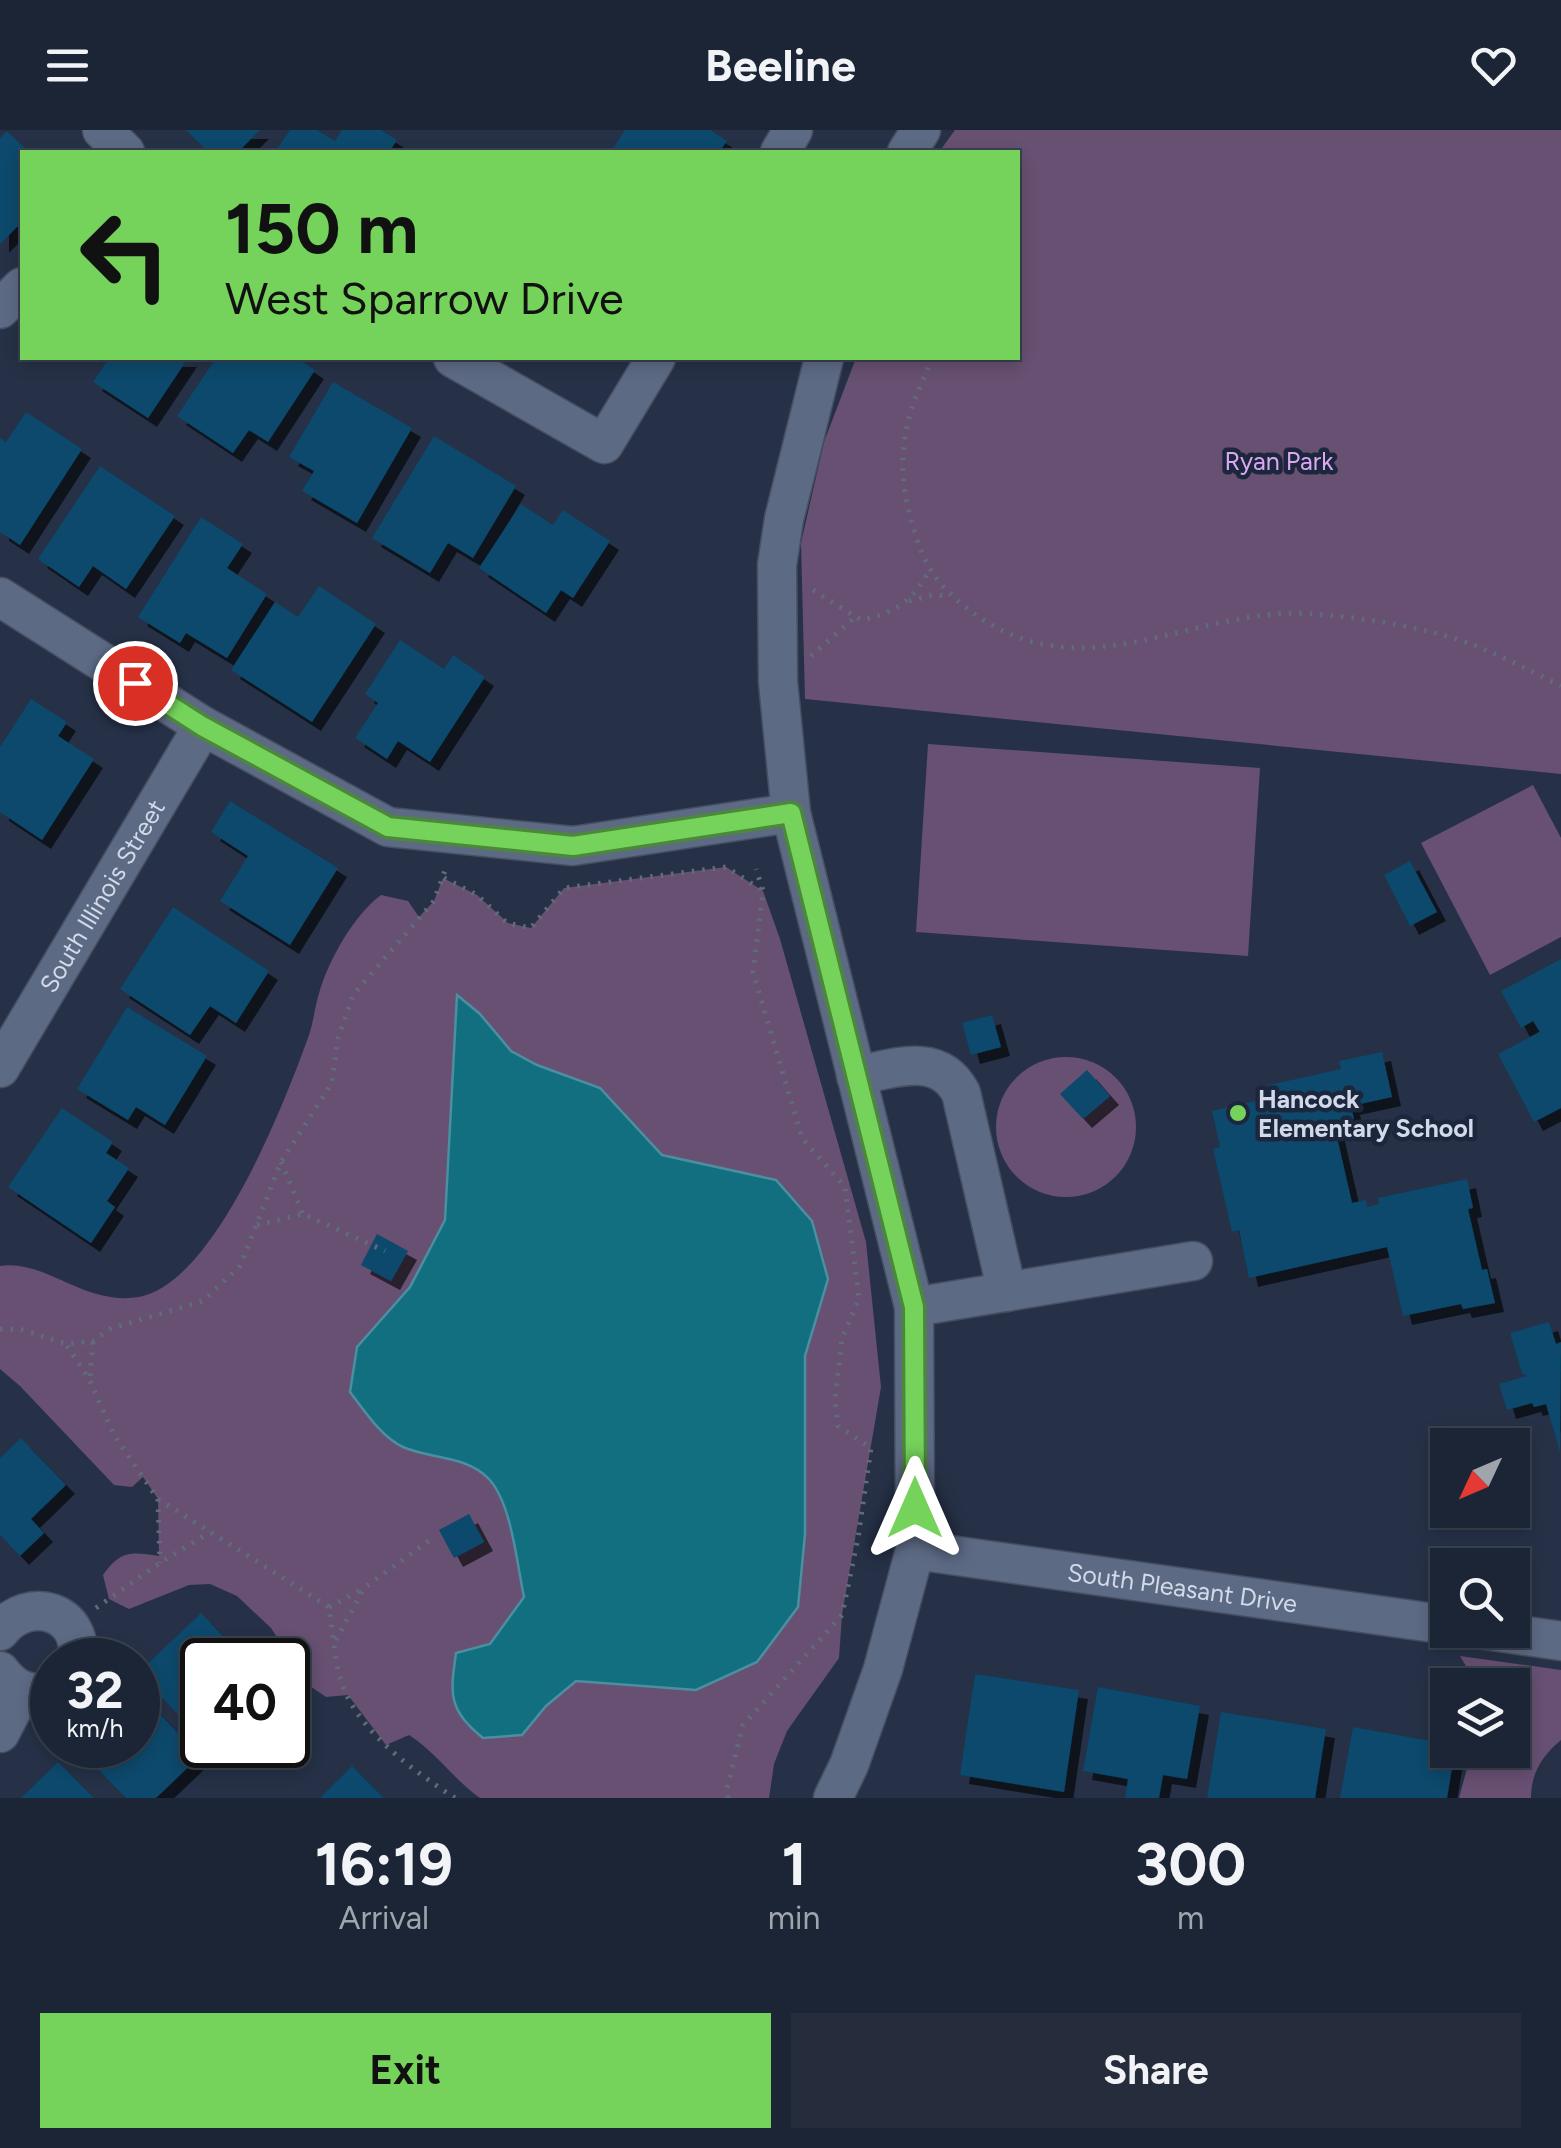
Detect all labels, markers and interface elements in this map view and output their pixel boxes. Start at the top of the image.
icon: menu [40,38,95,93]
text: Beeline [705,38,856,92]
icon: heart [1466,38,1521,93]
text: 150 m [225,186,418,271]
icon: left [60,190,190,320]
text: West Sparrow Drive [225,271,624,325]
park label: Ryan Park [1225,446,1334,476]
pin [93,641,178,726]
icon: arrive [108,656,163,711]
street label: South Illinois Street [33,794,171,998]
place label: Hancock Elementary School [1258,1084,1474,1143]
marker: Hancock Elementary School [1227,1102,1249,1124]
north arrow [1430,1428,1530,1528]
map controls [1430,1428,1530,1768]
position arrow [863,1456,967,1560]
button: search [1430,1548,1530,1648]
street label: South Pleasant Drive [1066,1557,1299,1619]
speed limit sign: 40 [180,1638,310,1768]
text: 32 [67,1660,123,1721]
button: layers [1430,1668,1530,1768]
text: km/h [66,1713,124,1743]
text: 16:19 [315,1828,453,1900]
text: 1 [781,1828,807,1900]
text: 300 [1135,1828,1246,1900]
text: Arrival [339,1899,429,1937]
text: min [768,1899,820,1937]
text: m [1177,1899,1204,1937]
button: Exit [40,2013,771,2128]
button: Share [791,2013,1521,2128]

